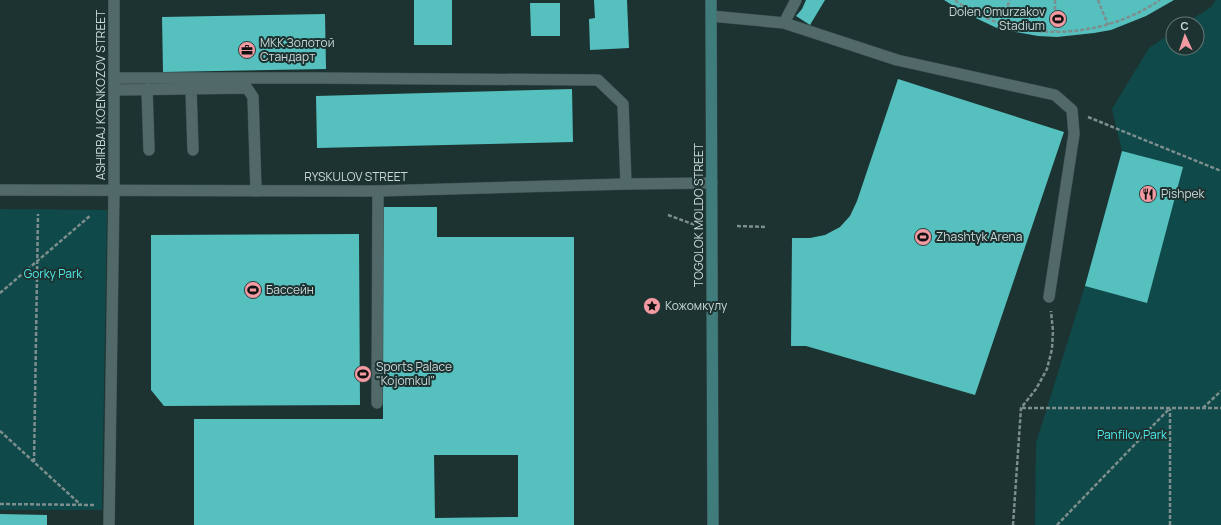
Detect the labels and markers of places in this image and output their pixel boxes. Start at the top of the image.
place label: Dolen Omurzakov Stadium [949,3,1045,34]
sports icon: Dolen Omurzakov Stadium [1048,9,1068,29]
place label: МКК Золотой Стандарт [260,34,334,65]
office icon: МКК Золотой Стандарт [237,40,257,60]
restaurant icon: Pishpek [1138,184,1158,204]
place label: Pishpek [1161,185,1206,202]
sports icon: Zhashtyk Arena [913,227,933,247]
place label: Zhashtyk Arena [936,228,1022,245]
sports icon: Бассейн [243,280,263,300]
place label: Бассейн [266,281,314,298]
place icon: Кожомкулу [642,296,662,316]
place label: Кожомкулу [665,297,728,314]
place label: Sports Palace "Kojomkul" [376,358,452,389]
sports icon: Sports Palace "Kojomkul" [353,364,373,384]

